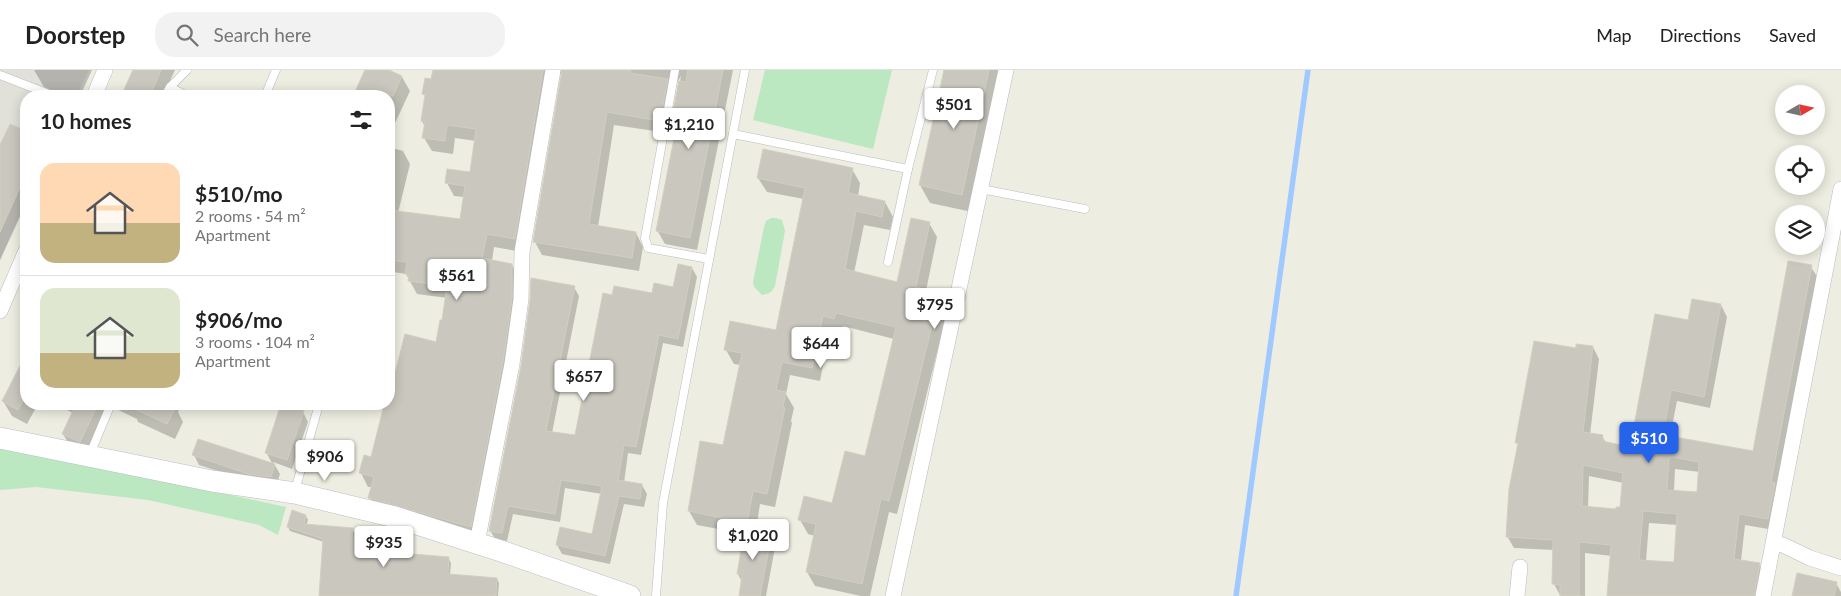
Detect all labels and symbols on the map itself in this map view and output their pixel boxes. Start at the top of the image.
north arrow [1775,85,1825,135]
pin: $501 [924,88,984,130]
pin: $1,210 [648,108,730,150]
pin: $561 [427,258,487,301]
pin: $795 [905,288,965,330]
pin: $644 [791,326,851,369]
pin: $657 [554,360,614,402]
pin: $510 [1619,422,1679,464]
pin: $906 [295,440,355,482]
pin: $1,020 [712,518,794,561]
pin: $935 [354,526,414,568]

